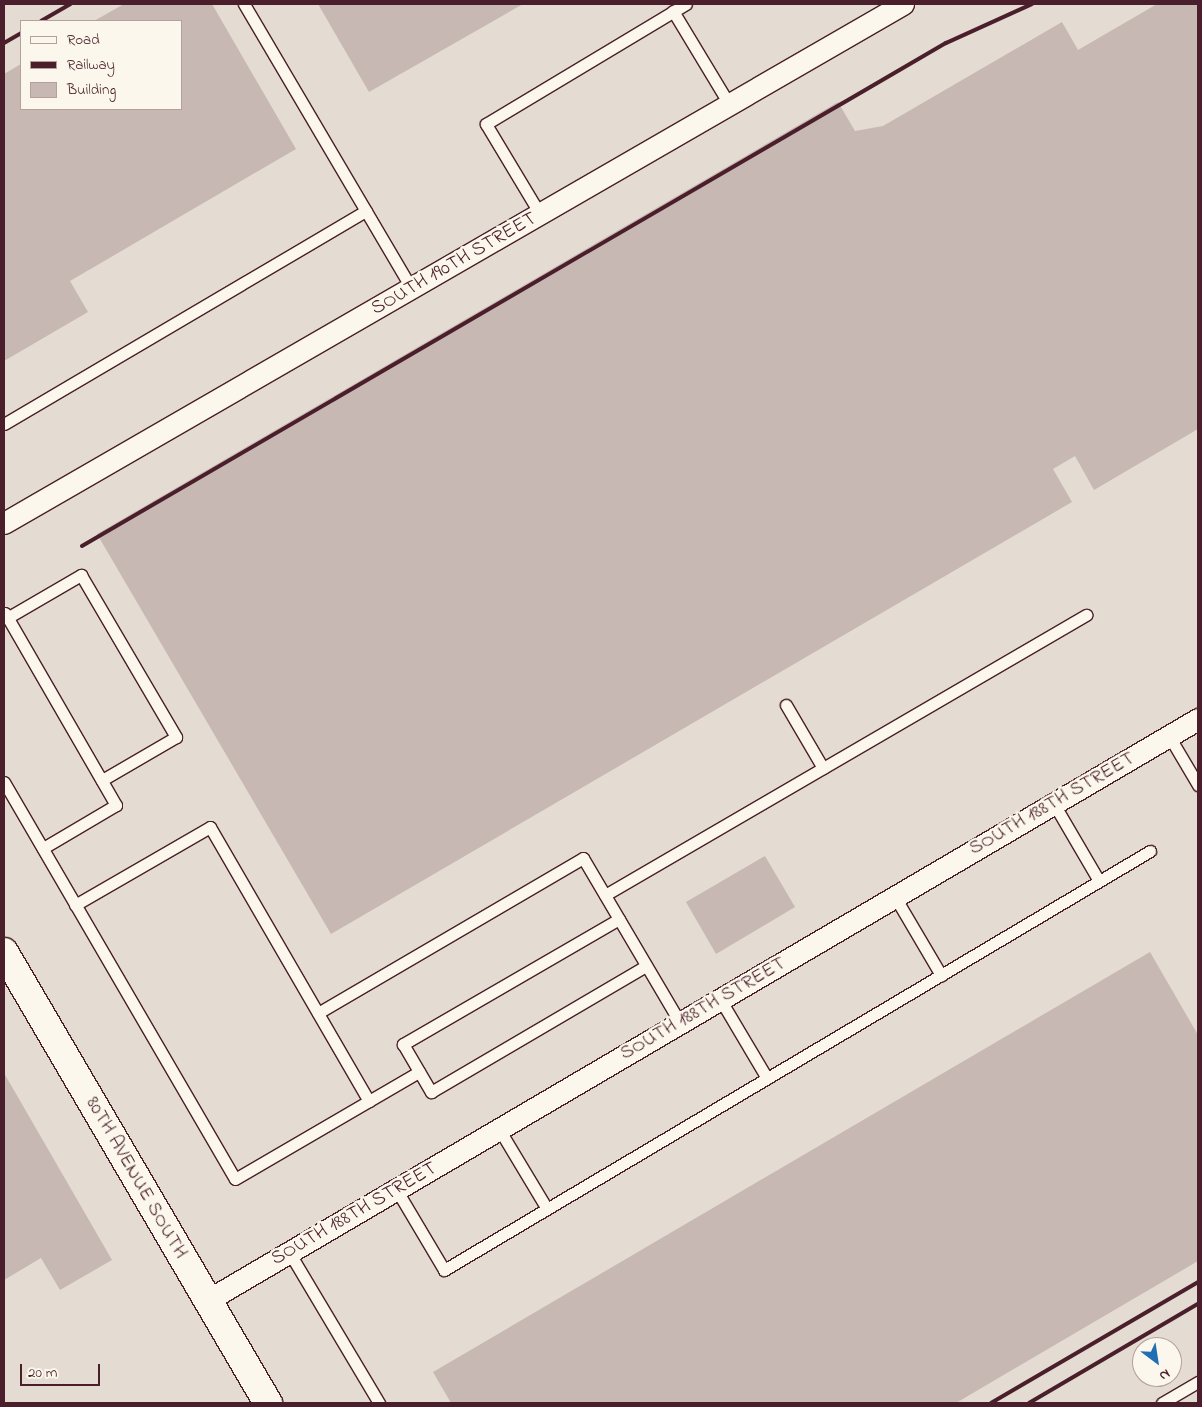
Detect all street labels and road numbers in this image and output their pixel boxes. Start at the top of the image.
street label: SOUTH 190TH STREET [367,207,541,321]
street label: SOUTH 188TH STREET [965,747,1139,861]
street label: SOUTH 188TH STREET [616,952,790,1066]
street label: 80TH AVENUE SOUTH [80,1093,192,1263]
street label: SOUTH 188TH STREET [267,1157,441,1271]

